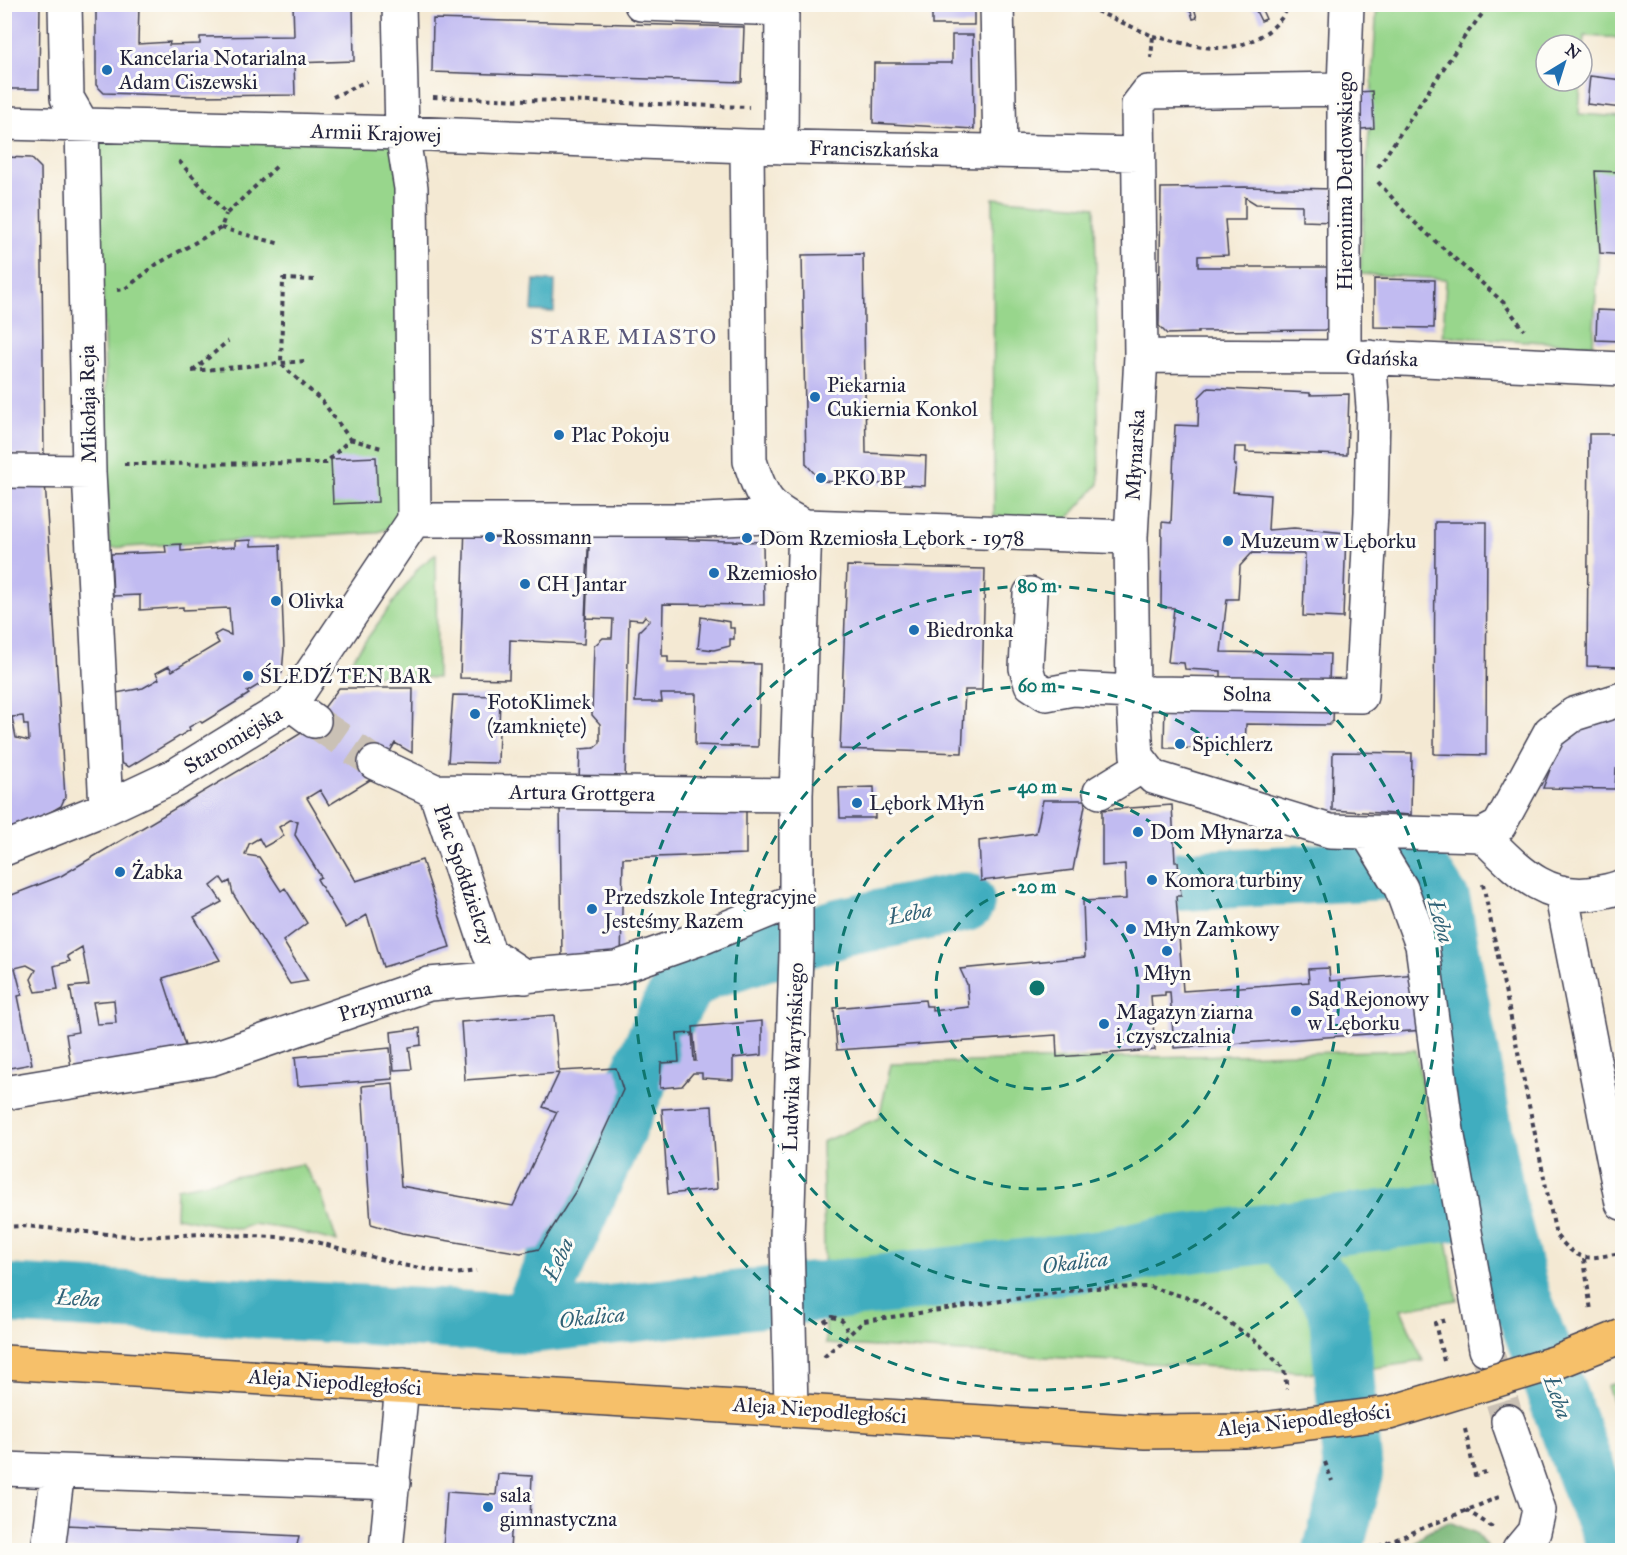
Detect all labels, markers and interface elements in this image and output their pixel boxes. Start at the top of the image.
north arrow [1534,33,1594,93]
text: N [1562,40,1584,63]
place label: Kancelaria Notarialna Adam Ciszewski [118,45,306,95]
marker: Kancelaria Notarialna Adam Ciszewski [100,63,114,77]
street label: Hieronima Derdowskiego [1332,71,1358,291]
street label: Armii Krajowej [309,118,442,148]
street label: Franciszkańska [809,135,939,163]
district label: STARE MIASTO [530,323,718,350]
street label: Gdańska [1345,344,1419,372]
street label: Mikołaja Reja [74,345,102,463]
place label: Piekarnia Cukiernia Konkol [827,372,978,422]
marker: Piekarnia Cukiernia Konkol [808,390,822,404]
street label: Młynarska [1120,409,1150,501]
place label: Plac Pokoju [571,422,670,448]
marker: Plac Pokoju [552,428,566,442]
place label: PKO BP [833,465,906,491]
marker: PKO BP [814,471,828,485]
place label: Rossmann [502,524,592,550]
place label: Dom Rzemiosła Lębork - 1978 [759,525,1024,551]
place label: Muzeum w Lęborku [1240,528,1417,554]
marker: Rossmann [483,530,497,544]
marker: Dom Rzemiosła Lębork - 1978 [740,531,754,545]
marker: Muzeum w Lęborku [1221,534,1235,548]
place label: Rzemiosło [726,560,818,586]
marker: Rzemiosło [707,566,721,580]
place label: CH Jantar [537,571,626,597]
text: 80 m [1017,575,1057,597]
marker: CH Jantar [518,577,532,591]
place label: Olivka [288,588,344,614]
marker: Olivka [269,594,283,608]
place label: Biedronka [926,617,1013,643]
marker: Biedronka [907,623,921,637]
place label: ŚLEDŹ TEN BAR [260,662,433,689]
marker: ŚLEDŹ TEN BAR [241,669,255,683]
text: 60 m [1018,675,1057,697]
street label: Solna [1222,681,1272,707]
place label: FotoKlimek (zamknięte) [487,689,591,739]
street label: Staromiejska [179,700,287,780]
marker: FotoKlimek (zamknięte) [468,707,482,721]
place label: Spichlerz [1192,731,1273,757]
marker: Spichlerz [1173,737,1187,751]
text: 40 m [1017,776,1058,799]
street label: Artura Grottgera [508,779,655,807]
place label: Lębork Młyn [869,790,984,816]
marker: Lębork Młyn [850,796,864,810]
street label: Plac Spółdzielczy [428,801,501,950]
place label: Dom Młynarza [1150,819,1283,845]
marker: Dom Młynarza [1131,825,1145,839]
place label: Żabka [132,859,183,885]
marker: Żabka [113,865,127,879]
place label: Komora turbiny [1164,867,1303,893]
marker: Komora turbiny [1145,873,1159,887]
text: 20 m [1018,876,1057,898]
place label: Przedszkole Integracyjne Jesteśmy Razem [602,884,816,934]
water label: Łeba [1422,895,1460,946]
water label: Łeba [885,896,934,931]
marker: Przedszkole Integracyjne Jesteśmy Razem [585,902,599,916]
place label: Młyn Zamkowy [1143,916,1280,942]
marker: Młyn Zamkowy [1124,922,1138,936]
marker: Młyn [1160,944,1174,958]
place label: Młyn [1143,960,1191,986]
street label: Ludwika Waryńskiego [777,962,809,1152]
street label: Przymurna [335,974,435,1027]
centre of rings [1027,978,1047,998]
place label: Sąd Rejonowy w Lęborku [1308,986,1430,1036]
place label: Magazyn ziarna i czyszczalnia [1116,999,1253,1049]
marker: Sąd Rejonowy w Lęborku [1289,1004,1303,1018]
marker: Magazyn ziarna i czyszczalnia [1097,1017,1111,1031]
water label: Łeba [536,1233,579,1286]
water label: Okalica [1040,1245,1110,1279]
water label: Łeba [54,1283,101,1313]
water label: Okalica [558,1300,626,1334]
street label: Aleja Niepodległości [246,1363,423,1401]
water label: Łeba [1537,1371,1578,1422]
street label: Aleja Niepodległości [731,1391,908,1429]
street label: Aleja Niepodległości [1215,1398,1392,1442]
place label: sala gimnastyczna [500,1482,617,1532]
marker: sala gimnastyczna [481,1500,495,1514]

